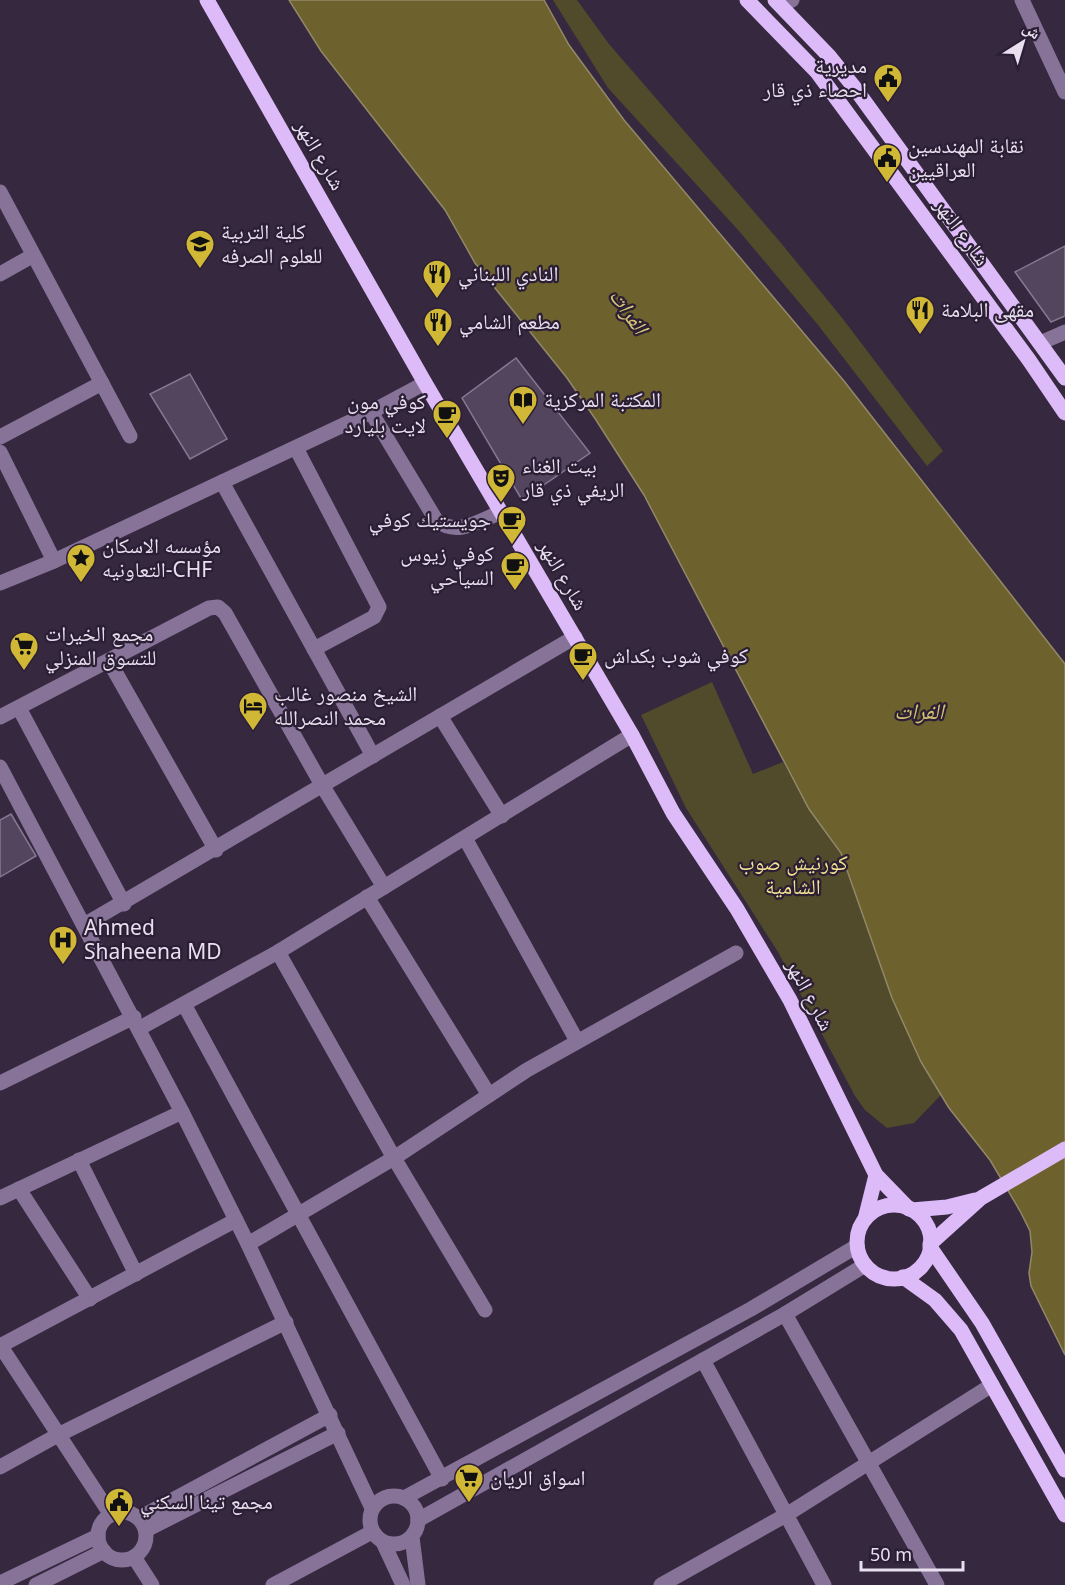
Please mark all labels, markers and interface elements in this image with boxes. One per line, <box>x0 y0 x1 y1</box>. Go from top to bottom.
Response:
north arrow <box>993 12 1053 72</box>
text: ش <box>1019 16 1045 44</box>
place label: مديرية احصاء ذي قار <box>762 51 867 106</box>
public building icon: مديرية احصاء ذي قار <box>872 62 904 104</box>
street label: شارع النهر <box>289 113 352 195</box>
place label: نقابة المهندسين العراقيين <box>908 131 1024 183</box>
public building icon: نقابة المهندسين العراقيين <box>871 142 903 184</box>
street label: شارع النهر <box>928 191 997 271</box>
place label: كلية التربية للعلوم الصرفه <box>221 217 323 270</box>
school or university icon: كلية التربية للعلوم الصرفه <box>184 228 216 270</box>
restaurant icon: النادي اللبناني <box>421 258 453 300</box>
place label: النادي اللبناني <box>458 259 558 290</box>
water label: الفرات <box>603 282 657 341</box>
restaurant icon: مقهى البلامة <box>904 294 936 336</box>
place label: مقهى البلامة <box>941 295 1034 323</box>
restaurant icon: مطعم الشامي <box>422 306 454 348</box>
place label: مطعم الشامي <box>459 307 560 338</box>
library icon: المكتبة المركزية <box>507 384 539 426</box>
place label: المكتبة المركزية <box>544 385 661 413</box>
place label: كوفي مون لايت بليارد <box>345 387 426 439</box>
cafe icon: كوفي مون لايت بليارد <box>431 398 463 440</box>
place label: بيت الغناء الريفي ذي قار <box>521 451 625 506</box>
theatre icon: بيت الغناء الريفي ذي قار <box>485 462 517 504</box>
cafe icon: جويستيك كوفي <box>496 504 528 546</box>
place label: جويستيك كوفي <box>369 505 491 536</box>
place label: مؤسسه الاسكان التعاونيه-CHF <box>102 531 221 583</box>
street label: شارع النهر <box>532 533 595 615</box>
place label: كوفي زيوس السياحي <box>400 539 494 594</box>
place icon: مؤسسه الاسكان التعاونيه-CHF <box>65 542 97 584</box>
cafe icon: كوفي زيوس السياحي <box>499 550 531 592</box>
place label: مجمع الخيرات للتسوق المنزلي <box>45 619 157 674</box>
supermarket icon: مجمع الخيرات للتسوق المنزلي <box>8 630 40 672</box>
cafe icon: كوفي شوب بكداش <box>567 640 599 682</box>
place label: كوفي شوب بكداش <box>604 641 748 672</box>
place label: الشيخ منصور غالب محمد النصرالله <box>274 679 417 731</box>
hotel icon: الشيخ منصور غالب محمد النصرالله <box>237 690 269 732</box>
water label: الفرات <box>894 695 946 725</box>
park label: كورنيش صوب الشامية <box>738 848 848 900</box>
place label: Ahmed Shaheena MD <box>84 913 222 965</box>
hospital icon: Ahmed Shaheena MD <box>47 924 79 966</box>
street label: شارع النهر <box>780 953 841 1035</box>
supermarket icon: اسواق الريان <box>453 1462 485 1504</box>
place label: اسواق الريان <box>490 1463 585 1491</box>
public building icon: مجمع تينا السكني <box>103 1486 135 1528</box>
place label: مجمع تينا السكني <box>140 1487 273 1518</box>
scale bar <box>861 1534 963 1572</box>
text: 50 m <box>870 1542 912 1566</box>

